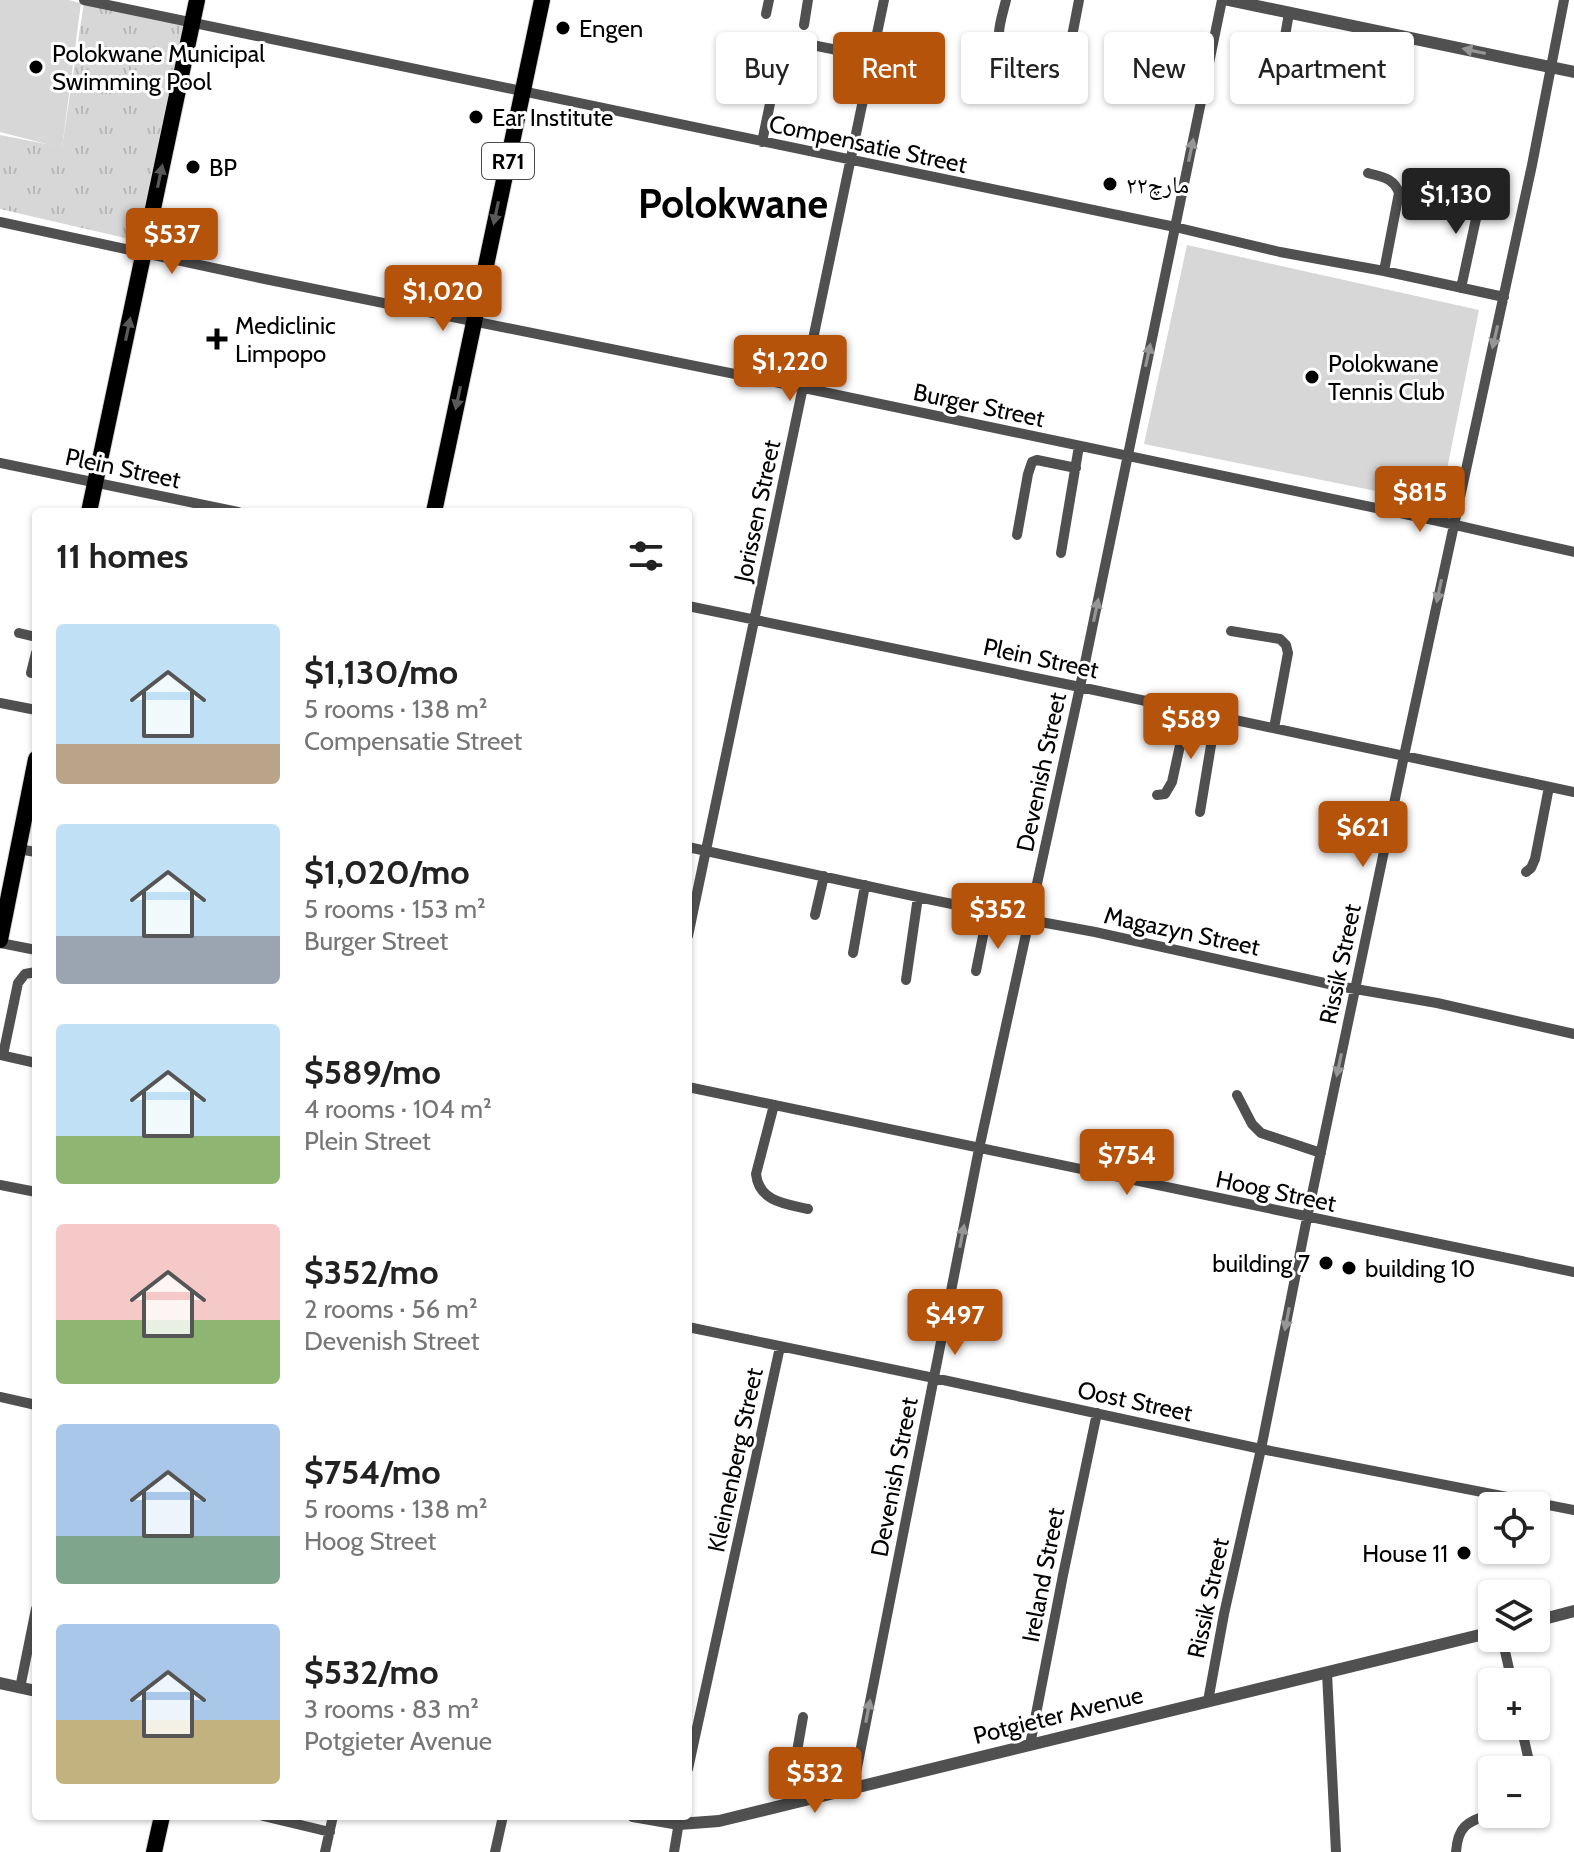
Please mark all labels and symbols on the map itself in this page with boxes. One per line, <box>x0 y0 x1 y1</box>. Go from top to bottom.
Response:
place label: Engen <box>579 14 643 43</box>
marker: Engen <box>554 19 572 37</box>
place label: Polokwane Municipal Swimming Pool <box>52 39 265 96</box>
one-way arrow <box>1461 45 1486 57</box>
marker: Polokwane Municipal Swimming Pool <box>27 58 45 76</box>
place label: Ear Institute <box>492 103 613 132</box>
marker: Ear Institute <box>467 108 485 126</box>
street label: Compensatie Street <box>766 109 970 179</box>
one-way arrow <box>1185 138 1197 163</box>
road number: R71 <box>482 143 534 179</box>
place label: BP <box>209 153 237 182</box>
marker: BP <box>184 158 202 176</box>
one-way arrow <box>154 164 167 189</box>
pin: $1,130 <box>1391 168 1521 236</box>
place label: ۲۲مارچ <box>1126 170 1189 200</box>
marker: ۲۲مارچ <box>1101 175 1119 193</box>
district label: Polokwane <box>638 179 828 228</box>
one-way arrow <box>489 201 502 226</box>
pin: $537 <box>125 208 219 276</box>
pin: $1,020 <box>378 265 508 333</box>
place label: Mediclinic Limpopo <box>235 311 336 368</box>
one-way arrow <box>122 316 135 341</box>
one-way arrow <box>1488 325 1501 350</box>
marker: Mediclinic Limpopo <box>206 328 228 350</box>
pin: $1,220 <box>725 335 855 403</box>
one-way arrow <box>1142 343 1155 368</box>
place label: Polokwane Tennis Club <box>1328 349 1445 406</box>
marker: Polokwane Tennis Club <box>1303 368 1321 386</box>
street label: Burger Street <box>911 377 1047 433</box>
one-way arrow <box>451 385 464 410</box>
street label: Jorissen Street <box>728 437 786 586</box>
street label: Plein Street <box>63 442 183 494</box>
pin: $815 <box>1373 466 1467 534</box>
one-way arrow <box>1432 579 1445 604</box>
one-way arrow <box>1090 597 1103 622</box>
street label: Plein Street <box>981 632 1101 684</box>
street label: Devenish Street <box>1010 690 1072 854</box>
pin: $589 <box>1144 693 1238 761</box>
pin: $621 <box>1316 801 1410 869</box>
pin: $352 <box>951 883 1045 951</box>
street label: Magazyn Street <box>1102 900 1262 962</box>
street label: Rissik Street <box>1313 901 1367 1027</box>
one-way arrow <box>1332 1052 1345 1077</box>
pin: $754 <box>1080 1129 1174 1197</box>
street label: Hoog Street <box>1213 1164 1339 1218</box>
one-way arrow <box>956 1224 969 1249</box>
place label: building 7 <box>1212 1249 1310 1278</box>
marker: building 7 <box>1317 1254 1335 1272</box>
place label: building 10 <box>1365 1254 1475 1283</box>
marker: building 10 <box>1340 1259 1358 1277</box>
pin: $497 <box>908 1289 1002 1357</box>
one-way arrow <box>1280 1307 1293 1332</box>
street label: Kleinenberg Street <box>701 1365 769 1555</box>
street label: Oost Street <box>1075 1375 1195 1427</box>
street label: Devenish Street <box>864 1395 924 1559</box>
street label: Ireland Street <box>1016 1505 1070 1645</box>
street label: Rissik Street <box>1181 1535 1235 1661</box>
place label: House 11 <box>1362 1539 1448 1568</box>
marker: House 11 <box>1455 1544 1473 1562</box>
street label: Potgieter Avenue <box>970 1680 1146 1750</box>
one-way arrow <box>863 1699 875 1724</box>
pin: $532 <box>768 1747 862 1815</box>

